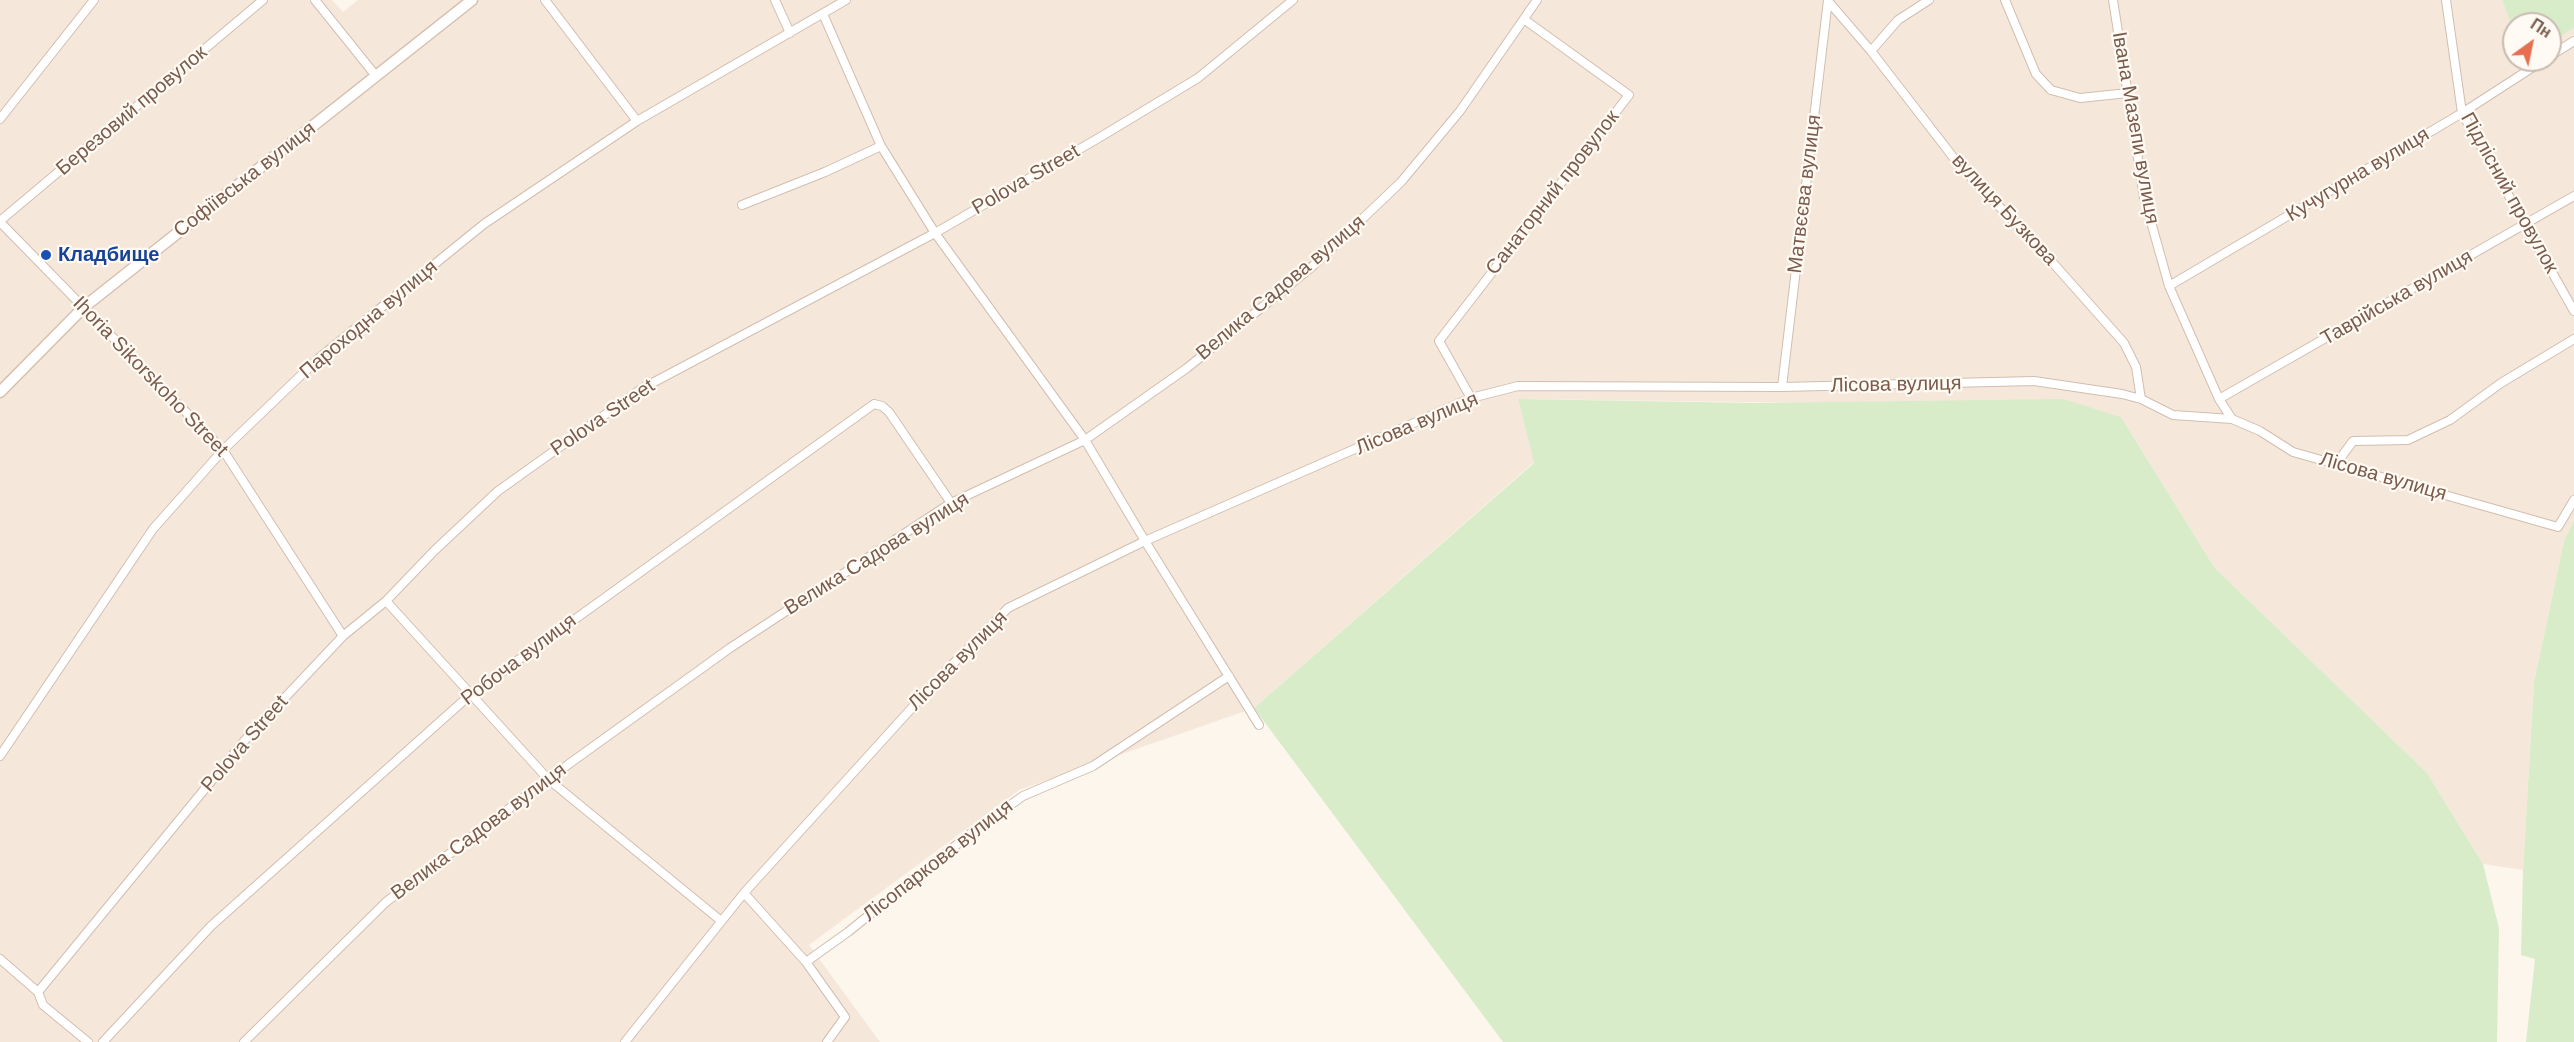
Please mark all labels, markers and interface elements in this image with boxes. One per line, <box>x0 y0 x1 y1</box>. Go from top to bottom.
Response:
north arrow <box>2502 12 2562 72</box>
text: Пн <box>2527 15 2554 41</box>
street label: Івана Мазепи вулиця <box>2106 30 2164 226</box>
street label: Березовий провулок <box>52 41 212 181</box>
street label: Санаторний провулок <box>1481 106 1625 280</box>
street label: Підлісний провулок <box>2455 108 2563 278</box>
street label: Матвєєва вулиця <box>1783 113 1827 275</box>
street label: Софіївська вулиця <box>169 117 321 243</box>
street label: Кучугурна вулиця <box>2282 123 2434 227</box>
street label: Polova Street <box>968 140 1084 220</box>
street label: вулиця Бузкова <box>1946 149 2062 271</box>
street label: Велика Садова вулиця <box>1192 210 1370 366</box>
place label: Кладбище <box>58 243 159 267</box>
street label: Таврійська вулиця <box>2317 245 2477 351</box>
marker: Кладбище <box>39 248 53 262</box>
street label: Пароходна вулиця <box>295 255 443 385</box>
street label: Ihoria Sikorskoho Street <box>67 292 233 462</box>
street label: Лісова вулиця <box>1830 372 1962 398</box>
street label: Polova Street <box>547 374 659 462</box>
street label: Лісова вулиця <box>1352 387 1482 461</box>
street label: Лісова вулиця <box>2317 447 2449 507</box>
street label: Велика Садова вулиця <box>780 487 974 621</box>
street label: Лісова вулиця <box>903 606 1013 716</box>
street label: Робоча вулиця <box>457 609 581 711</box>
street label: Polova Street <box>197 691 293 797</box>
street label: Велика Садова вулиця <box>387 758 571 906</box>
street label: Лісопаркова вулиця <box>858 795 1018 927</box>

